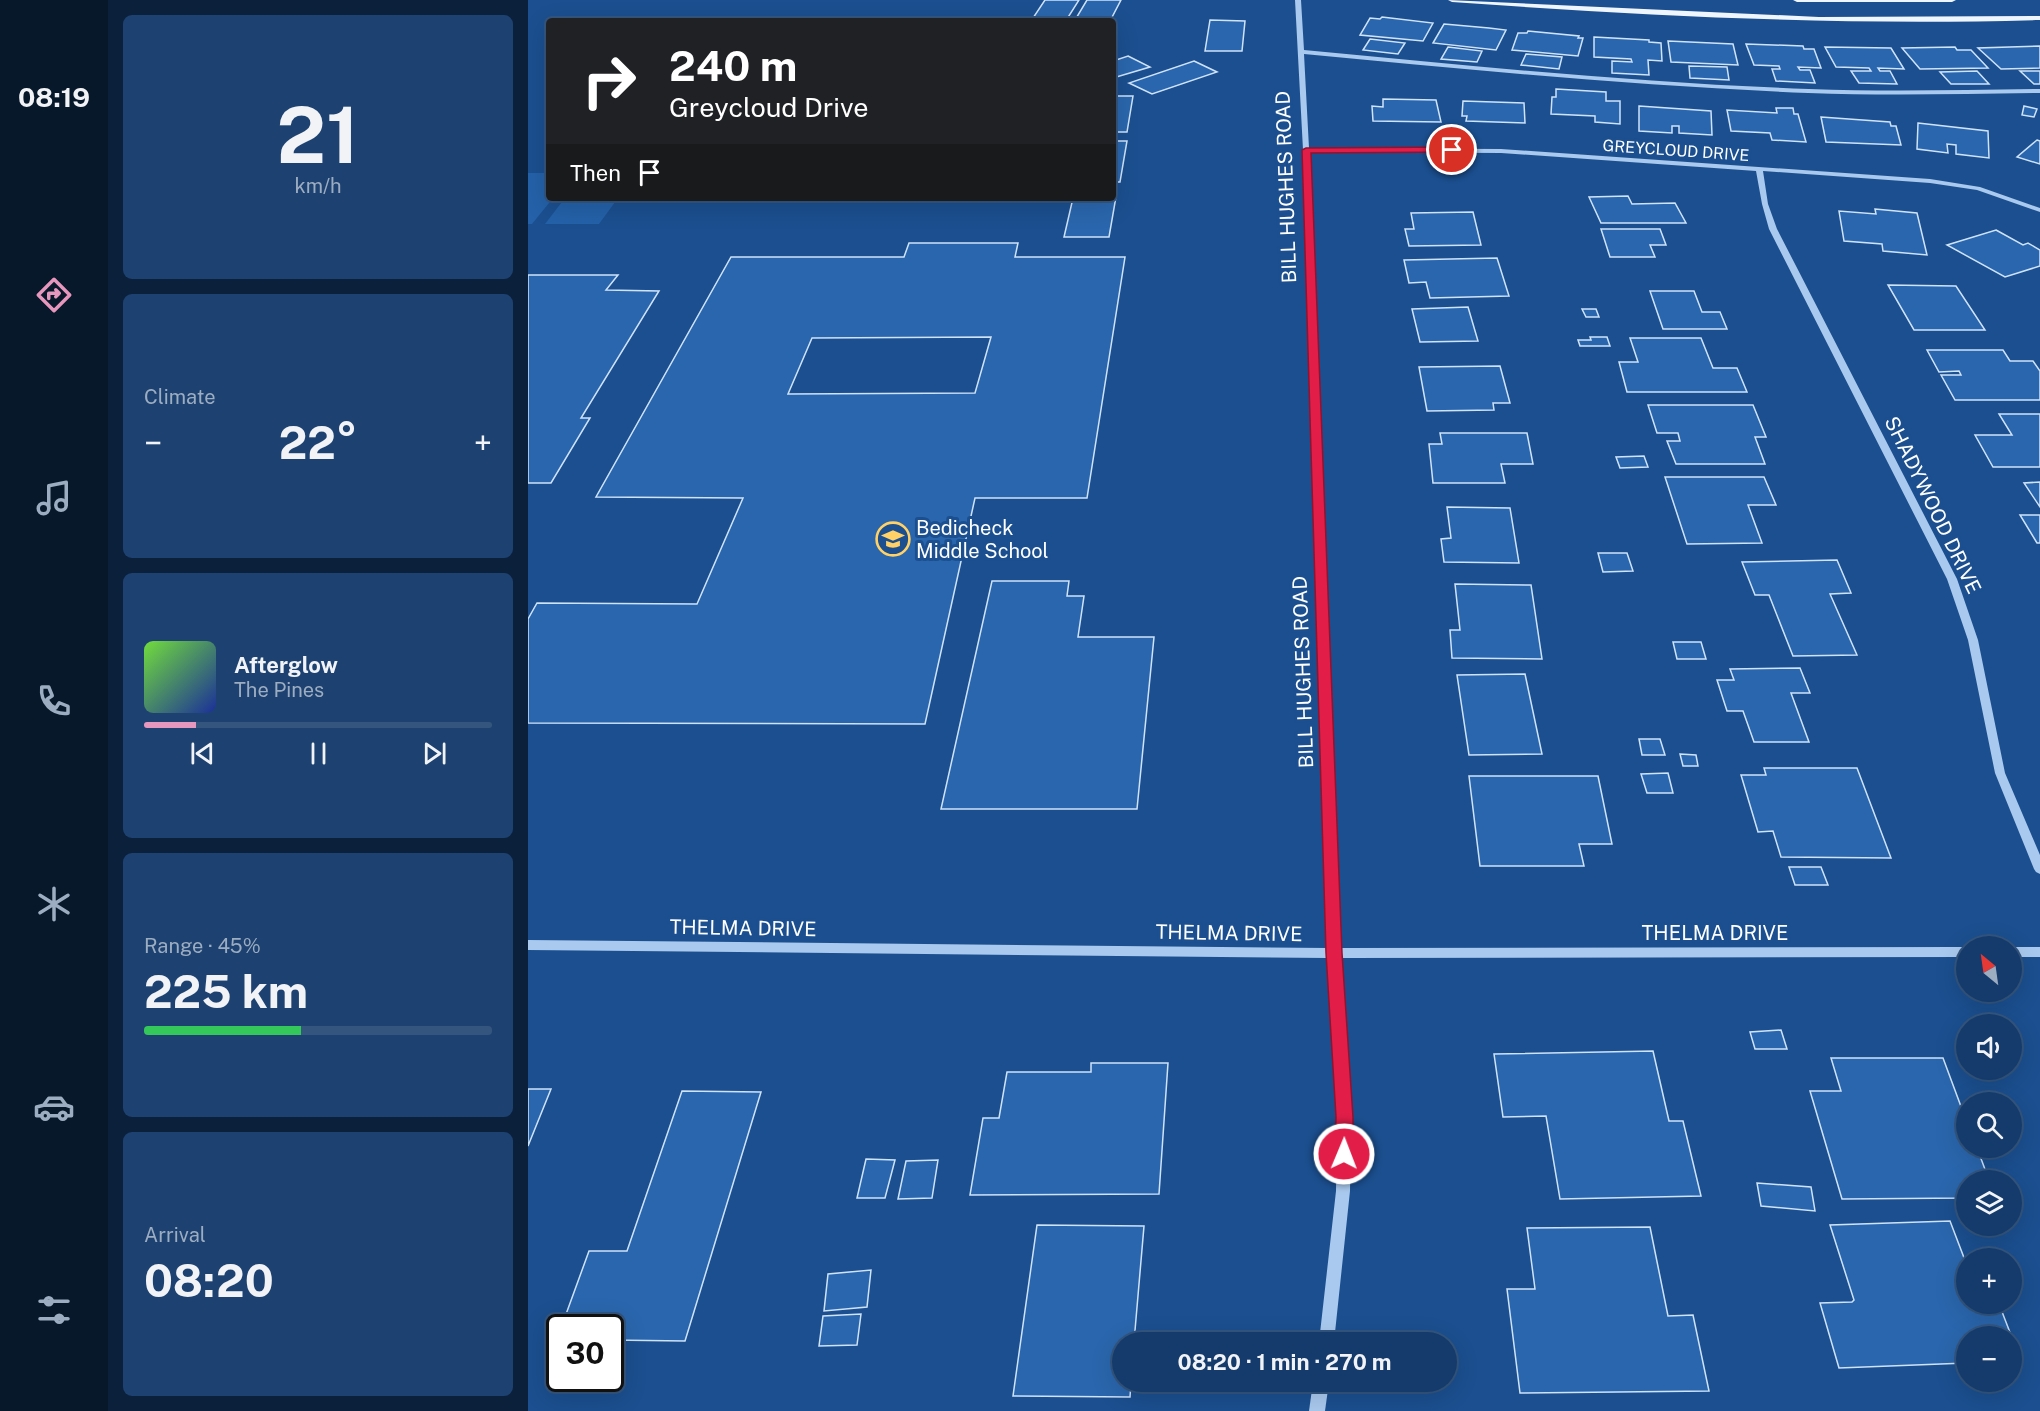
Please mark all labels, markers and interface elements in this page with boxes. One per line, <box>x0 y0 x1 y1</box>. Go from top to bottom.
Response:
text: 240 m <box>669 41 797 90</box>
icon: right <box>570 42 648 120</box>
text: 08:19 <box>18 81 90 113</box>
text: 21 <box>277 89 359 181</box>
street label: BILL HUGHES ROAD <box>1271 90 1301 284</box>
text: Greycloud Drive <box>669 91 869 123</box>
pin <box>1426 124 1477 175</box>
icon: arrive <box>1435 133 1468 166</box>
street label: GREYCLOUD DRIVE <box>1602 136 1750 165</box>
icon: arrive <box>633 156 666 189</box>
text: Then <box>570 160 621 186</box>
text: km/h <box>294 174 342 198</box>
icon: directions <box>33 274 75 316</box>
text: Climate <box>144 385 216 409</box>
street label: SHADYWOOD DRIVE <box>1880 412 1986 598</box>
text: 22° <box>279 416 357 469</box>
text: − <box>144 424 162 462</box>
text: + <box>474 424 492 462</box>
icon: music <box>33 477 75 519</box>
place label: Bedicheck Middle School <box>916 516 1049 563</box>
school or university icon: Bedicheck Middle School <box>875 521 911 557</box>
street label: BILL HUGHES ROAD <box>1288 575 1318 769</box>
text: Afterglow <box>234 652 338 678</box>
text: The Pines <box>234 678 324 702</box>
icon: phone <box>33 680 75 722</box>
icon: previous <box>186 737 219 770</box>
icon: pause <box>302 737 335 770</box>
icon: next <box>418 737 451 770</box>
icon: climate <box>33 883 75 925</box>
street label: THELMA DRIVE <box>669 915 817 941</box>
street label: THELMA DRIVE <box>1155 920 1303 946</box>
street label: THELMA DRIVE <box>1642 921 1788 945</box>
text: Range · 45% <box>144 934 261 958</box>
north arrow <box>1956 936 2022 1002</box>
map controls <box>1956 936 2022 1392</box>
text: 225 km <box>144 965 308 1018</box>
button: sound <box>1956 1014 2022 1080</box>
icon: car <box>33 1086 75 1128</box>
button: search <box>1956 1092 2022 1158</box>
position arrow <box>1312 1122 1376 1186</box>
button: layers <box>1956 1170 2022 1236</box>
text: Arrival <box>144 1223 206 1247</box>
button: + <box>1956 1248 2022 1314</box>
text: 08:20 <box>144 1254 274 1307</box>
icon: filters <box>33 1289 75 1331</box>
speed limit sign: 30 <box>546 1314 624 1392</box>
button: − <box>1956 1326 2022 1392</box>
text: 08:20 · 1 min · 270 m <box>1178 1349 1391 1375</box>

